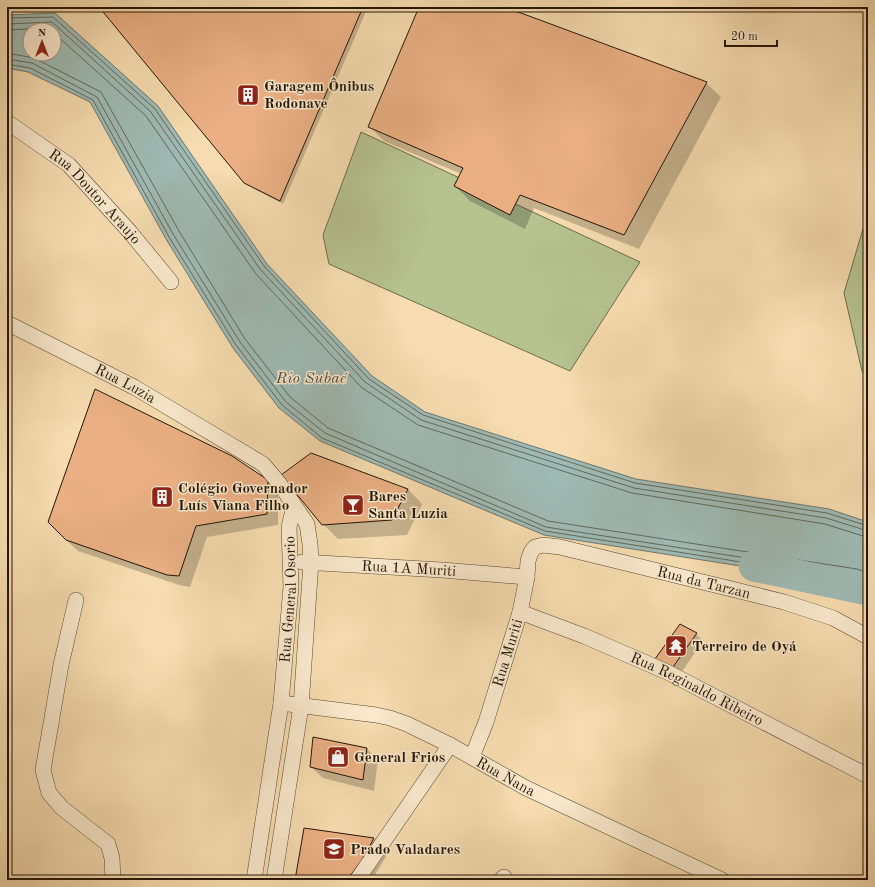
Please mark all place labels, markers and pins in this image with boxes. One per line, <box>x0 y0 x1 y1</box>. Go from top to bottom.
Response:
place label: Garagem Ônibus Rodonave <box>264 77 374 112</box>
building icon: Garagem Ônibus Rodonave <box>235 82 261 108</box>
place label: Colégio Governador Luís Viana Filho <box>178 482 308 514</box>
building icon: Colégio Governador Luís Viana Filho <box>149 484 175 510</box>
place label: Bares Santa Luzia <box>368 490 448 522</box>
bar icon: Bares Santa Luzia <box>340 492 366 518</box>
temple icon: Terreiro de Oyá <box>663 633 689 659</box>
place label: Terreiro de Oyá <box>692 640 797 655</box>
shop icon: General Frios <box>325 744 351 770</box>
place label: General Frios <box>354 751 445 766</box>
school or university icon: Prado Valadares <box>321 836 347 862</box>
place label: Prado Valadares <box>350 843 460 858</box>

